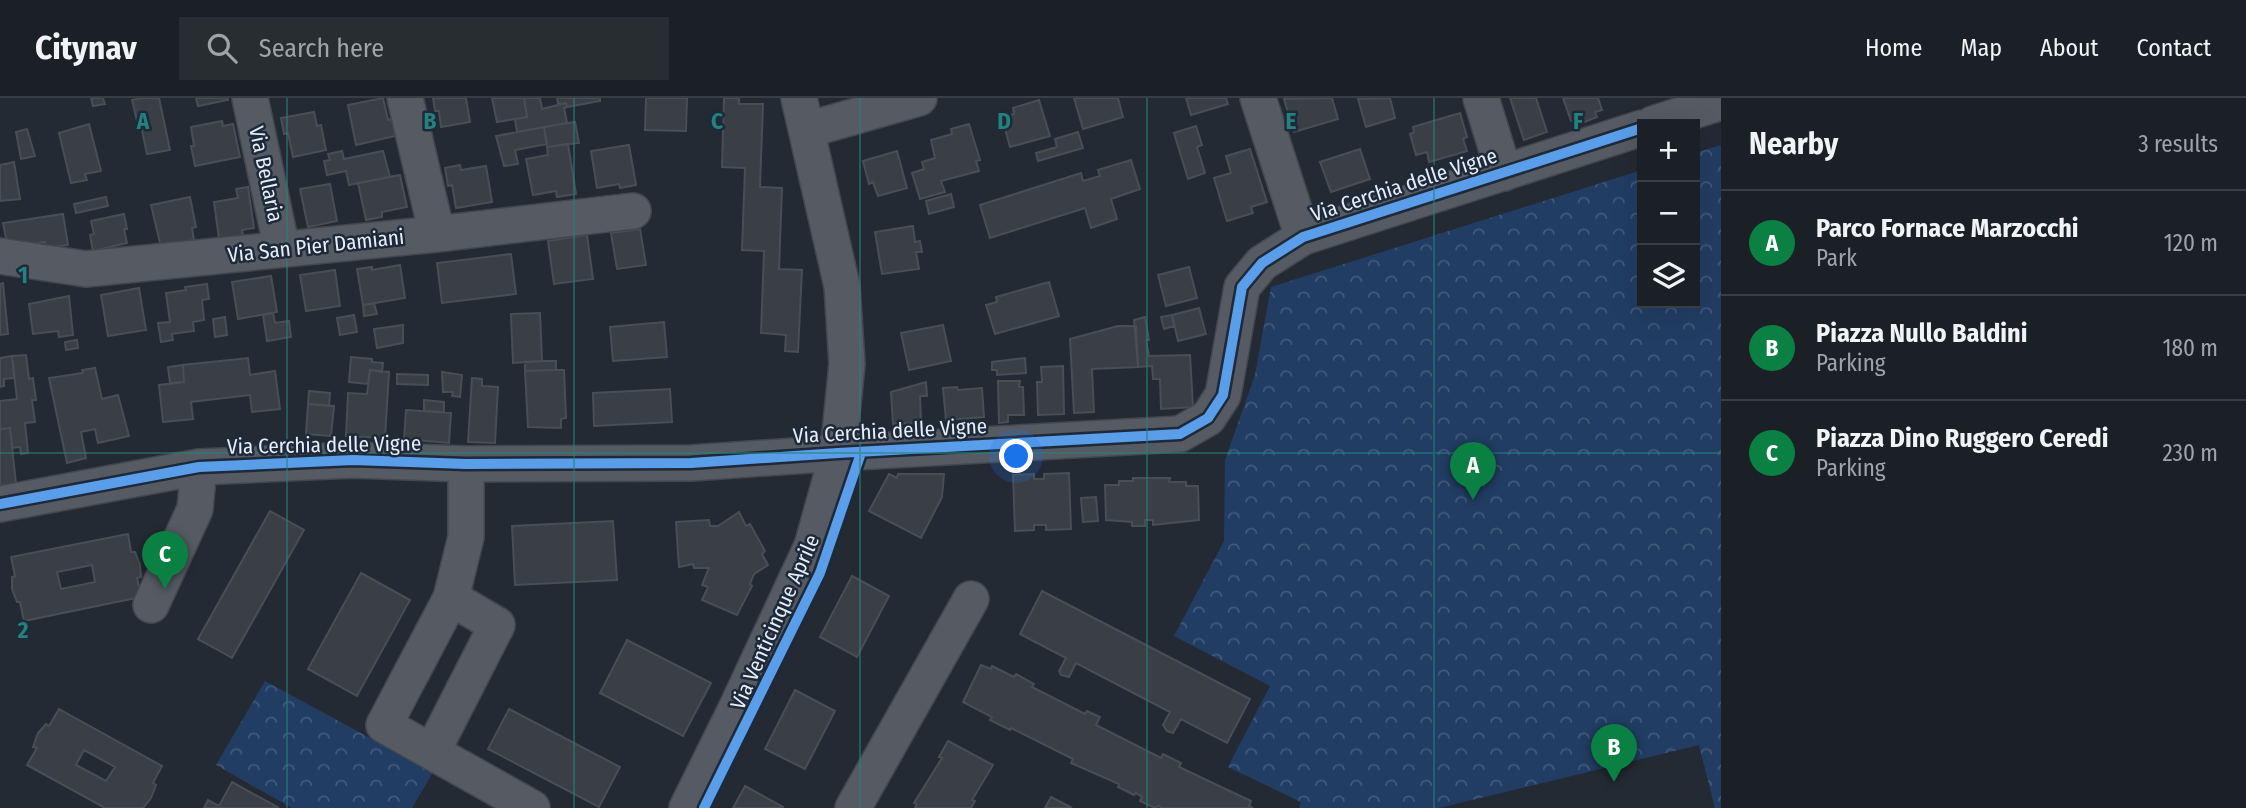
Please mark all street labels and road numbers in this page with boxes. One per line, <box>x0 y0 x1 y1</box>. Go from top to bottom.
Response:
street label: Via Bellaria <box>243 124 289 224</box>
street label: Via Cerchia delle Vigne <box>1308 143 1500 227</box>
street label: Via San Pier Damiani <box>227 224 405 268</box>
street label: Via Cerchia delle Vigne <box>792 413 988 449</box>
street label: Via Cerchia delle Vigne <box>227 430 421 460</box>
street label: Via Venticinque Aprile <box>725 531 825 713</box>

